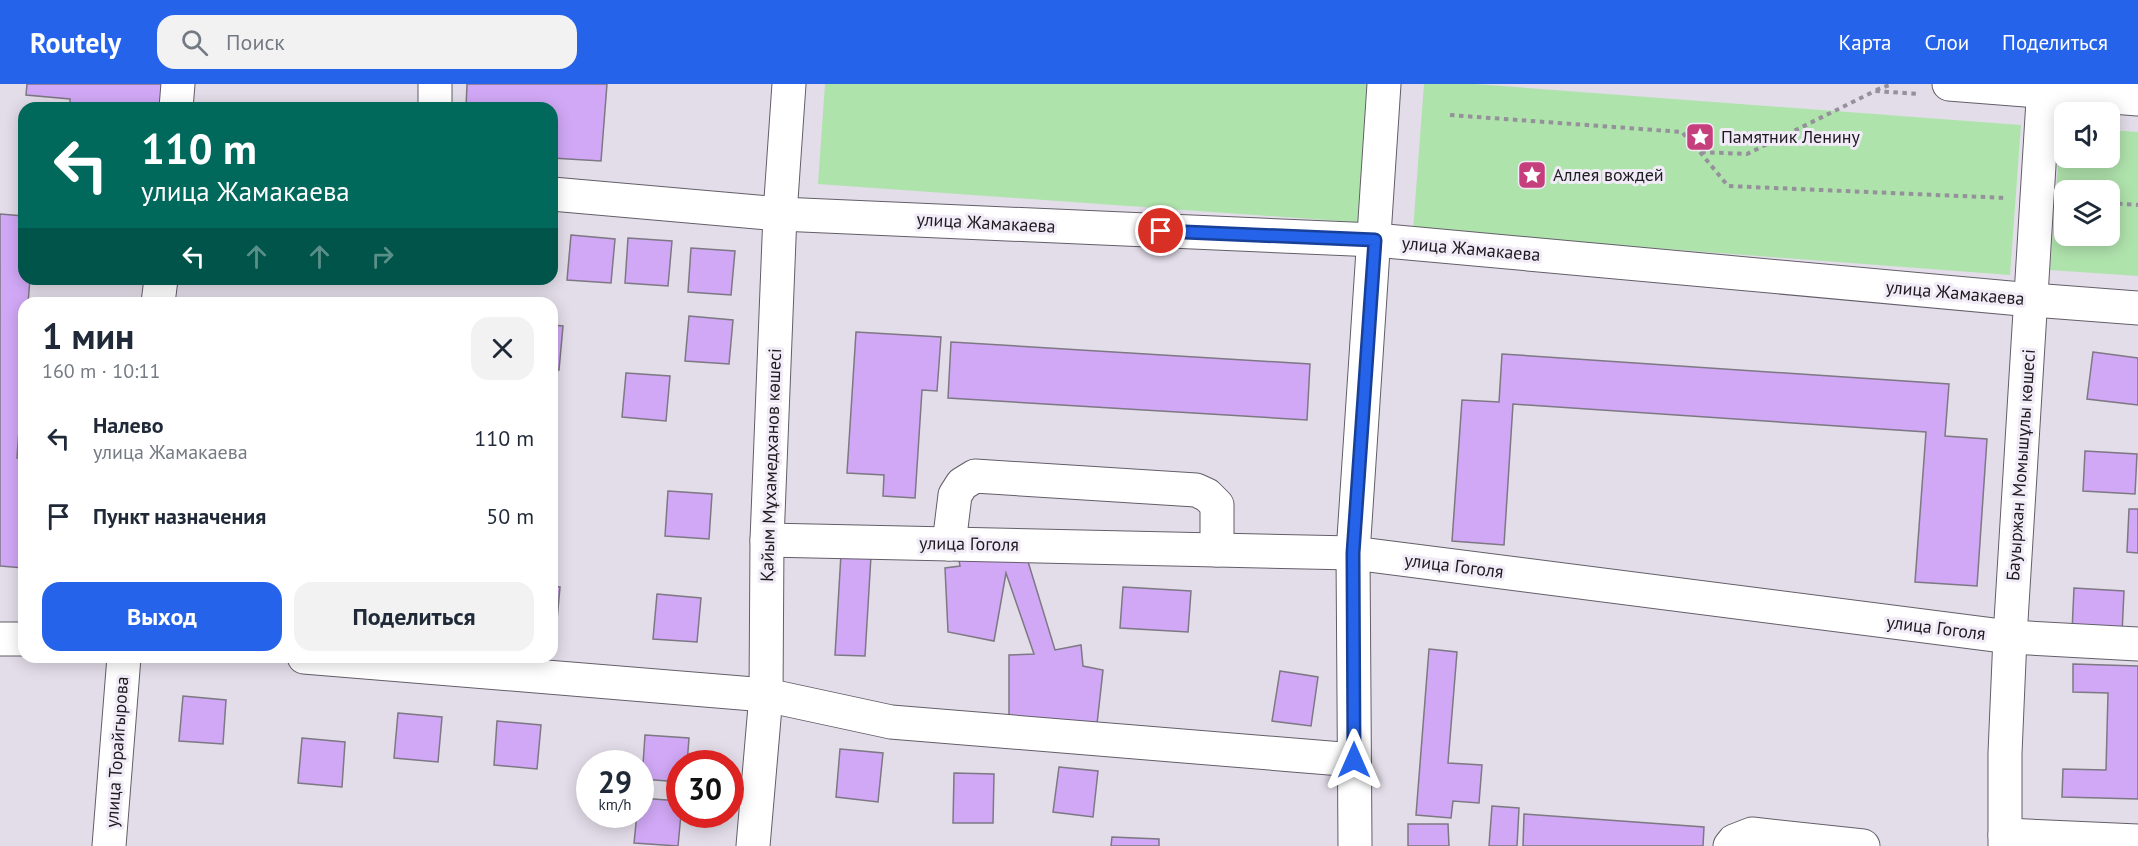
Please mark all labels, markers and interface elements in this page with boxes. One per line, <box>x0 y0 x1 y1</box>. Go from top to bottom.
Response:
search box <box>157 15 577 69</box>
text: Routely <box>30 24 121 61</box>
icon: search <box>178 26 211 59</box>
text: Поиск <box>226 28 285 56</box>
text: Карта <box>1838 29 1891 56</box>
text: Слои <box>1924 29 1969 56</box>
text: Поделиться <box>2002 29 2108 56</box>
map controls <box>2054 102 2120 246</box>
button: sound <box>2054 102 2120 168</box>
text: 110 m <box>141 121 257 176</box>
place icon: Памятник Ленину <box>1684 121 1716 153</box>
place label: Памятник Ленину <box>1721 125 1861 148</box>
icon: left <box>42 126 120 204</box>
place icon: Аллея вождей <box>1516 159 1548 191</box>
place label: Аллея вождей <box>1553 163 1664 186</box>
text: улица Жамакаева <box>141 174 350 208</box>
button: layers <box>2054 180 2120 246</box>
pin <box>1135 205 1186 256</box>
street label: улица Жамакаева <box>916 207 1056 238</box>
icon: arrive <box>1144 214 1177 247</box>
street label: улица Жамакаева <box>1401 231 1541 266</box>
icon: left <box>177 240 210 273</box>
icon: ahead <box>240 240 273 273</box>
icon: ahead <box>303 240 336 273</box>
icon: right <box>366 240 399 273</box>
street label: улица Жамакаева <box>1885 275 2025 310</box>
text: 1 мин <box>42 312 134 359</box>
button: close <box>471 317 534 380</box>
street label: Қайым Мұхамедханов көшесі <box>755 348 786 582</box>
street label: Бауыржан Момышұлы көшесі <box>2001 348 2040 582</box>
text: 160 m · 10:11 <box>42 358 160 384</box>
text: Налево <box>93 411 164 439</box>
icon: left <box>42 422 75 455</box>
text: 110 m <box>474 424 534 452</box>
text: улица Жамакаева <box>93 439 248 465</box>
icon: arrive <box>42 500 75 533</box>
text: Пункт назначения <box>93 502 266 530</box>
text: 50 m <box>486 502 534 530</box>
street label: улица Гоголя <box>919 531 1019 556</box>
street label: улица Гоголя <box>1403 548 1505 583</box>
button: Выход <box>42 582 282 651</box>
button: Поделиться <box>294 582 534 651</box>
street label: улица Гоголя <box>1885 610 1987 645</box>
street label: улица Торайгырова <box>100 675 133 828</box>
position arrow <box>1322 728 1386 792</box>
speed limit sign: 30 <box>666 750 744 828</box>
text: 29 <box>598 762 632 801</box>
text: km/h <box>599 795 631 814</box>

